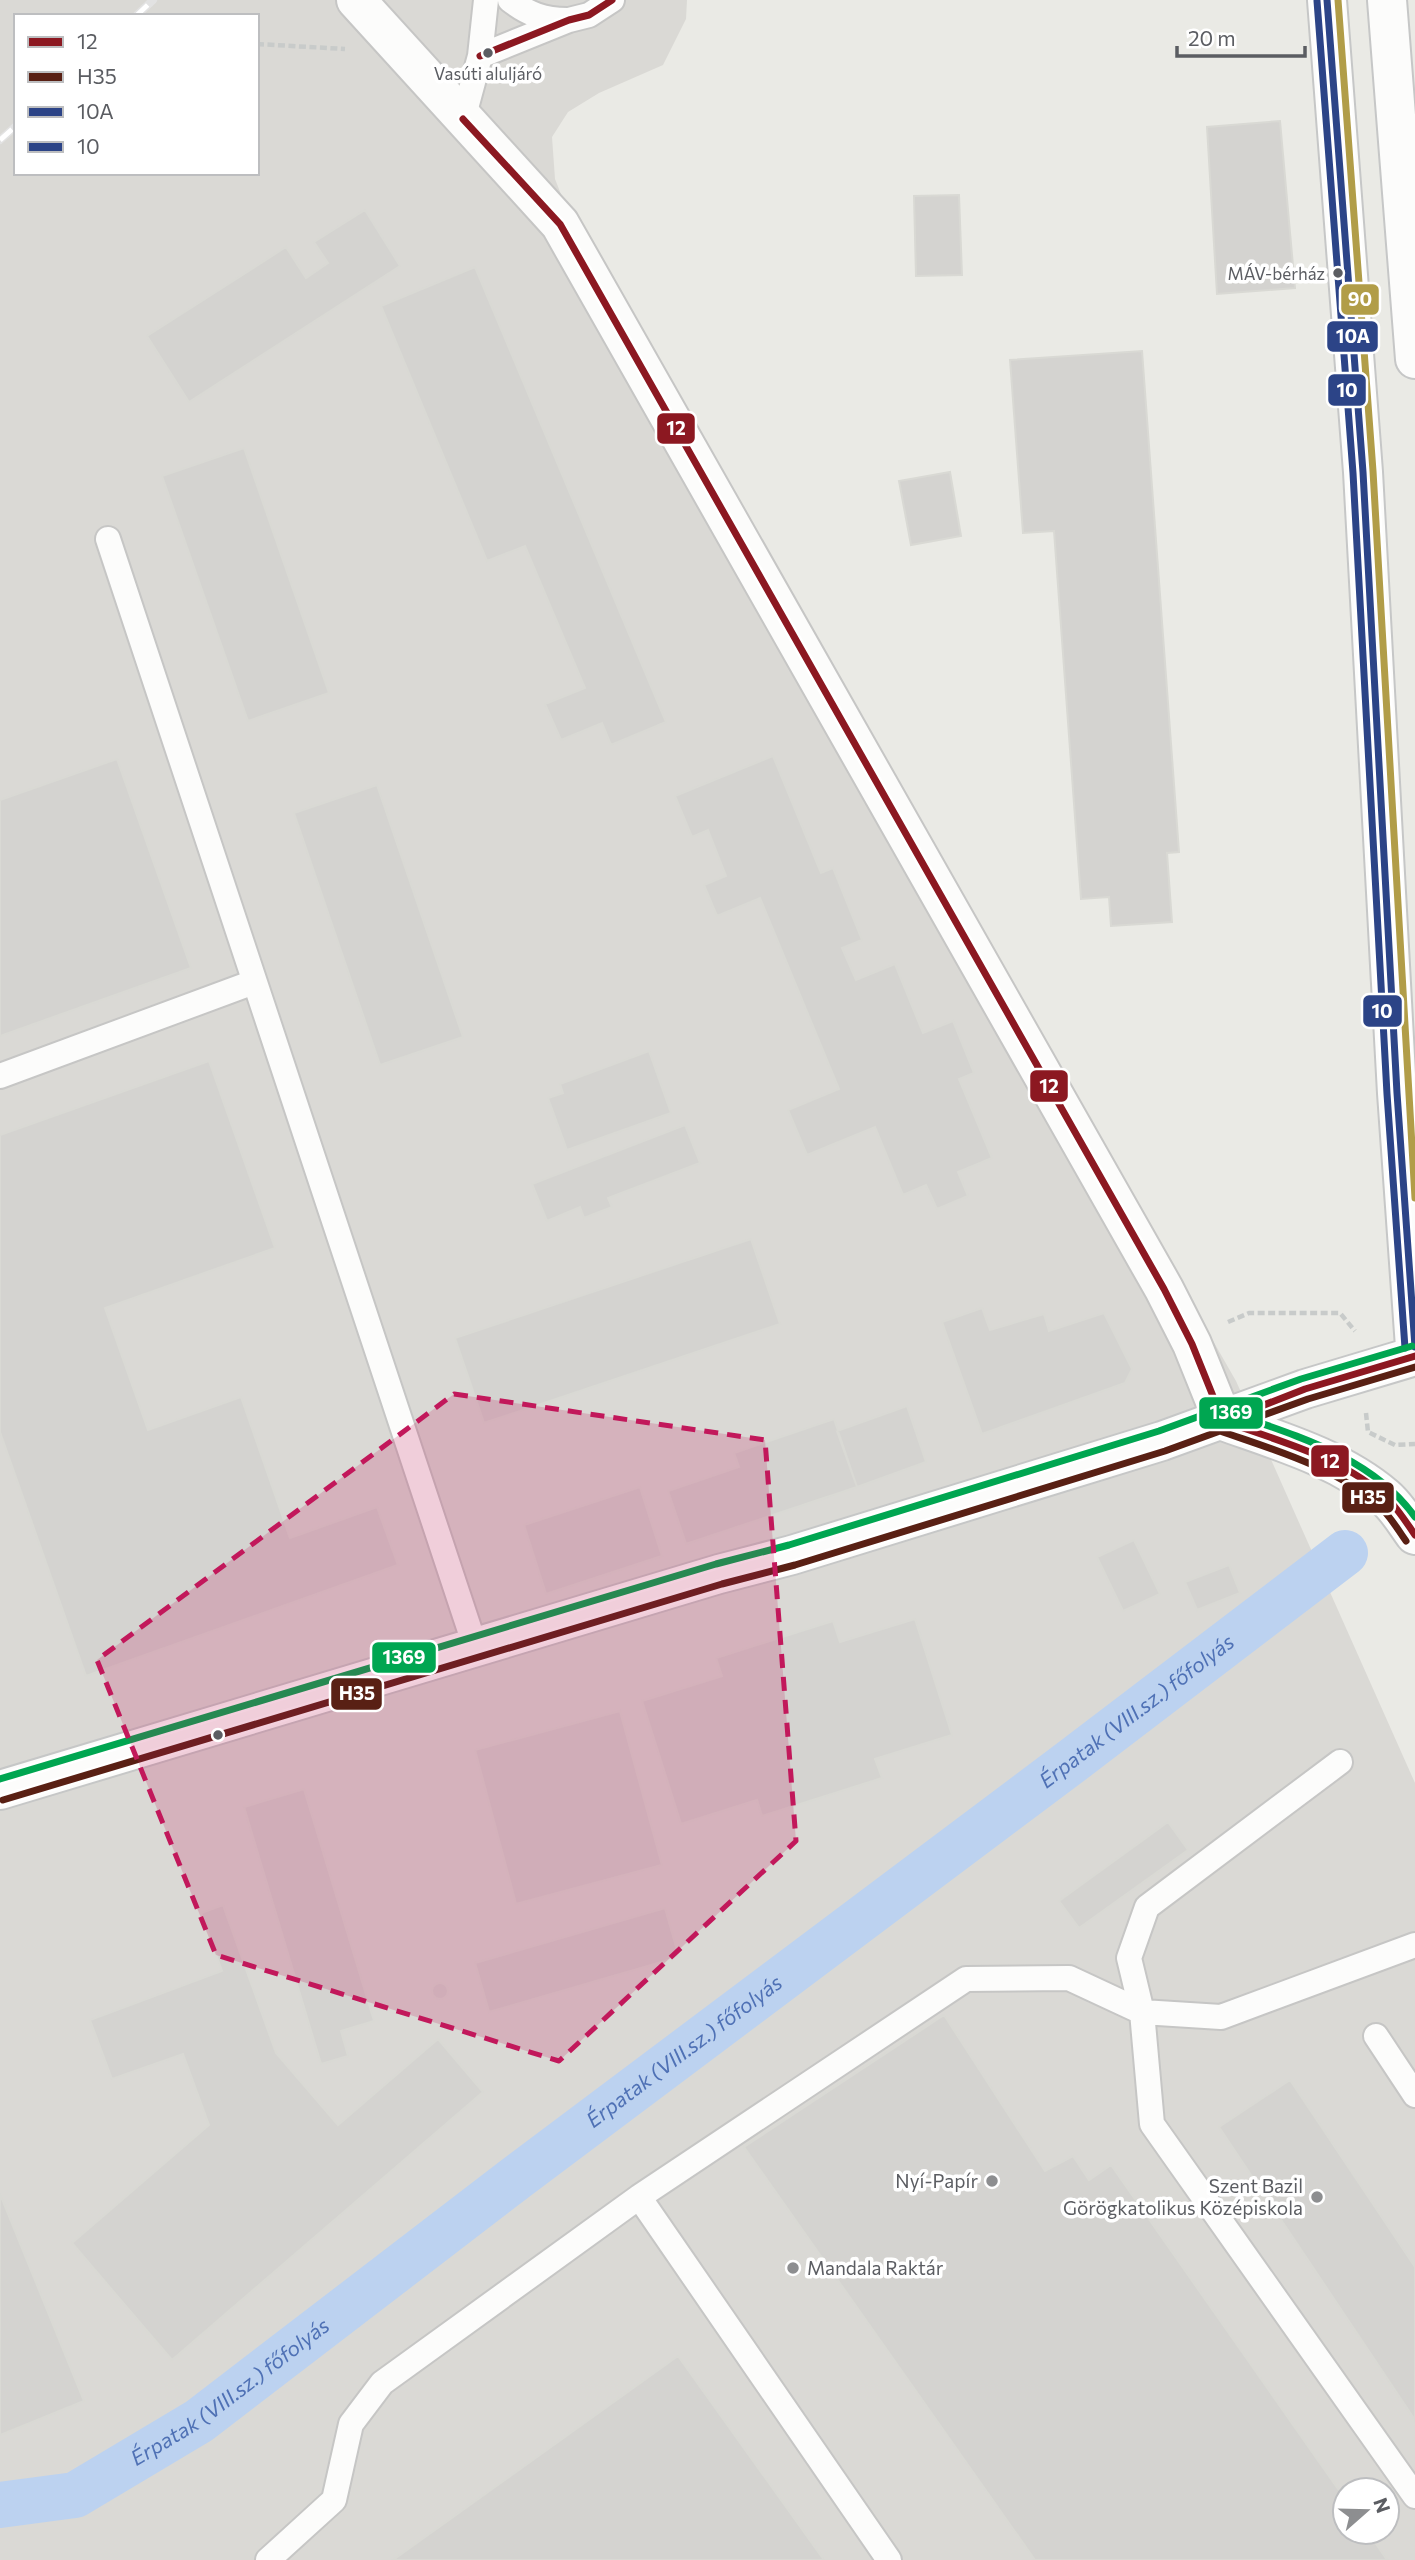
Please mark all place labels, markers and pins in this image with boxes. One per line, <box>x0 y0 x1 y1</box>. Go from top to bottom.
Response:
marker: Vasúti aluljáró <box>481 46 495 60</box>
place label: Vasúti aluljáró <box>434 63 542 84</box>
place label: MÁV-bérház <box>1227 263 1325 284</box>
marker: MÁV-bérház <box>1331 266 1345 280</box>
unlabelled marker <box>211 1728 225 1742</box>
place label: Nyí-Papír <box>895 2169 978 2192</box>
marker: Nyí-Papír <box>984 2173 1000 2189</box>
place label: Szent Bazil Görögkatolikus Középiskola <box>1063 2174 1303 2219</box>
marker: Szent Bazil Görögkatolikus Középiskola <box>1309 2189 1325 2205</box>
place label: Mandala Raktár <box>807 2256 944 2279</box>
marker: Mandala Raktár <box>785 2260 801 2276</box>

